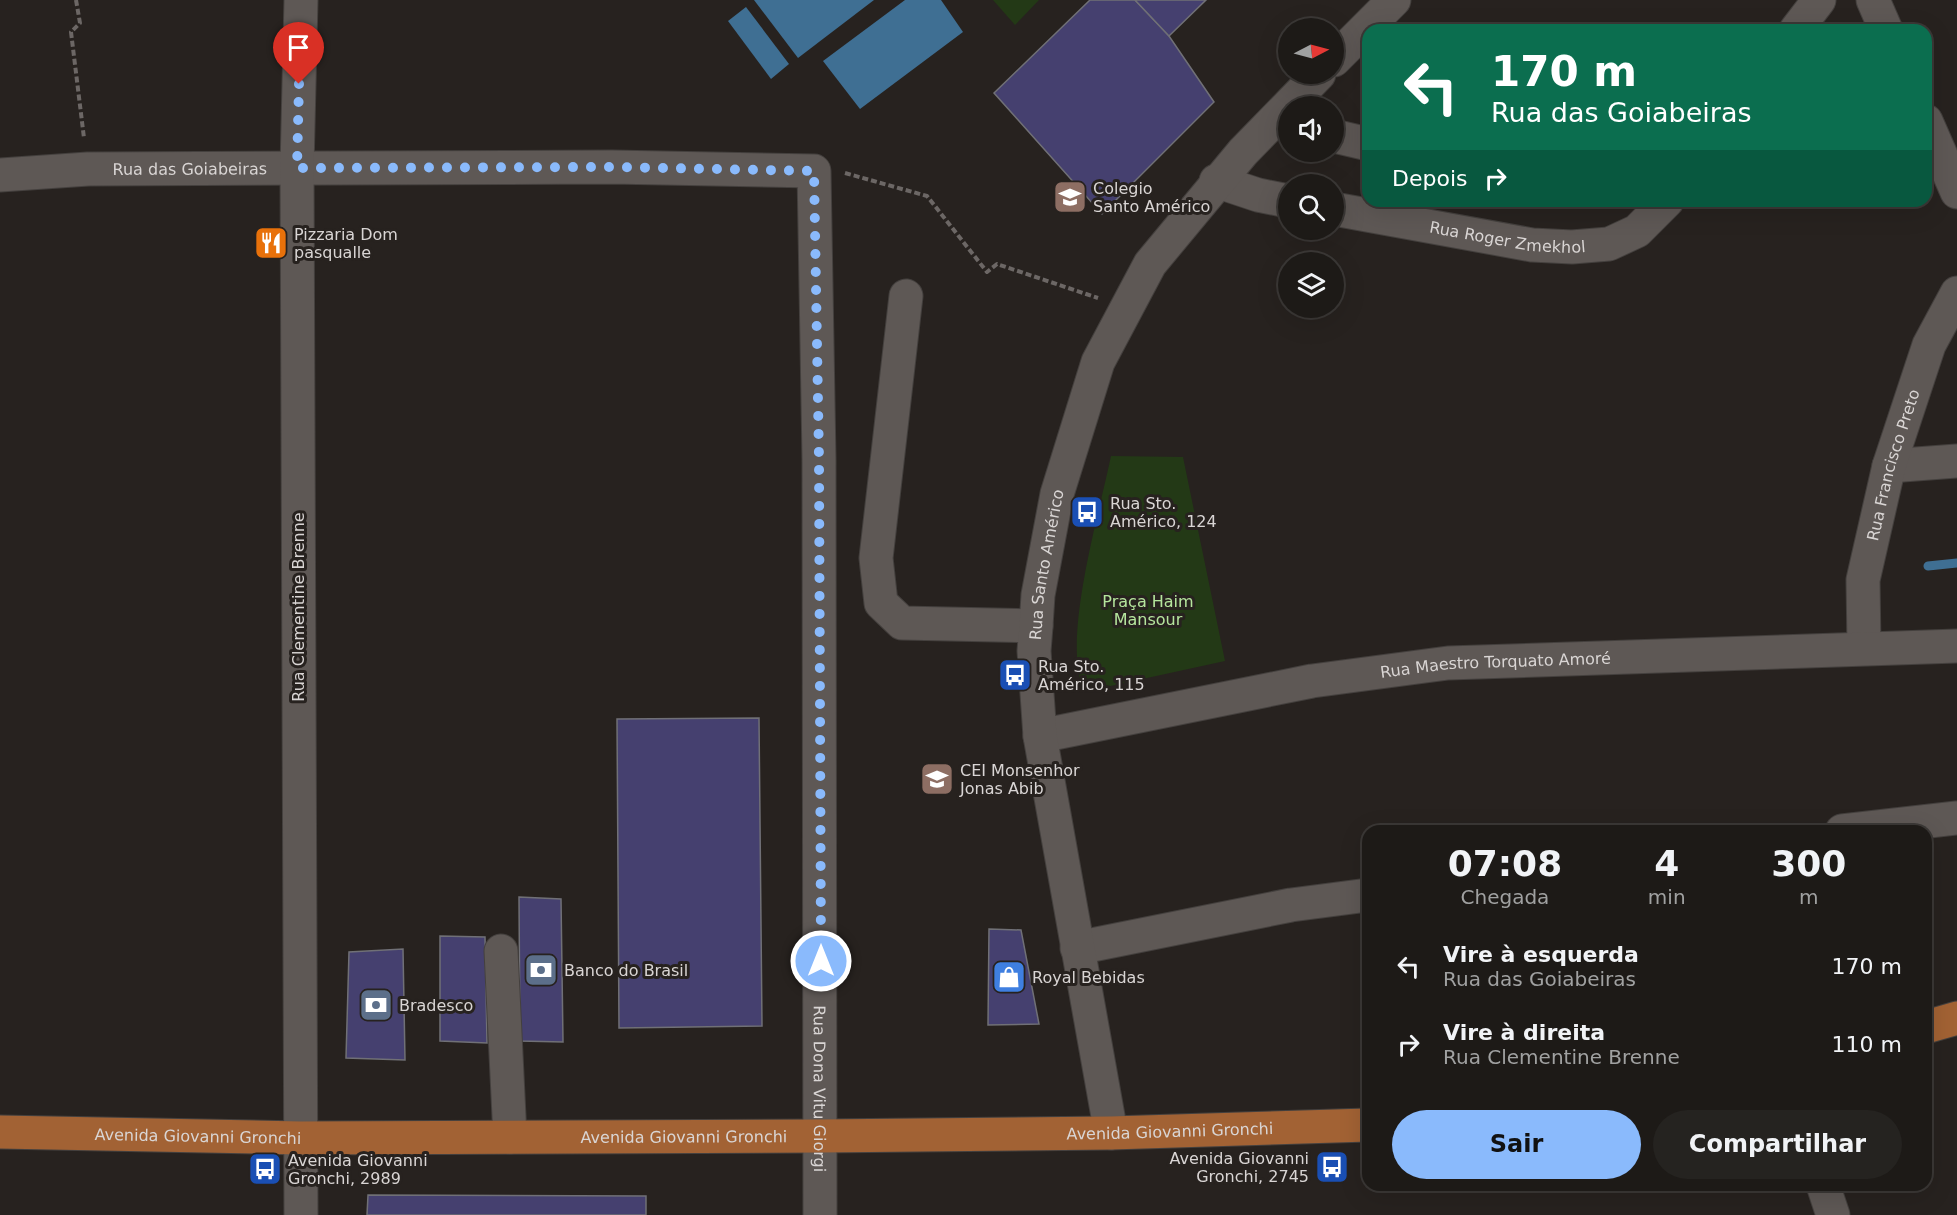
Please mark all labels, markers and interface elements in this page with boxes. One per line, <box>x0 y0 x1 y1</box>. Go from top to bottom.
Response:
north arrow <box>1278 18 1344 84</box>
map controls <box>1278 18 1344 318</box>
pin <box>273 22 324 84</box>
icon: arrive <box>282 31 315 64</box>
text: 170 m <box>1491 47 1637 96</box>
icon: left <box>1392 48 1470 126</box>
button: sound <box>1278 96 1344 162</box>
text: Rua das Goiabeiras <box>1491 97 1752 128</box>
street label: Rua das Goiabeiras <box>113 159 267 178</box>
icon: right <box>1479 162 1512 195</box>
text: Depois <box>1392 166 1467 191</box>
button: search <box>1278 174 1344 240</box>
school or university icon: Colegio Santo Américo <box>1052 179 1088 215</box>
place label: Colegio Santo Américo <box>1093 179 1210 216</box>
street label: Rua Roger Zmekhol <box>1428 217 1586 257</box>
restaurant icon: Pizzaria Dom pasqualle <box>253 225 289 261</box>
place label: Pizzaria Dom pasqualle <box>294 225 398 262</box>
button: layers <box>1278 252 1344 318</box>
street label: Rua Francisco Preto <box>1863 387 1923 543</box>
street label: Rua Santo Américo <box>1025 486 1068 641</box>
bus stop icon: Rua Sto. Américo, 124 <box>1069 494 1105 530</box>
place label: Rua Sto. Américo, 124 <box>1110 494 1217 531</box>
street label: Rua Clementine Brenne <box>289 512 308 702</box>
park label: Praça Haim Mansour <box>1102 592 1194 629</box>
street label: Rua Maestro Torquato Amoré <box>1379 648 1611 681</box>
bus stop icon: Rua Sto. Américo, 115 <box>997 657 1033 693</box>
place label: Rua Sto. Américo, 115 <box>1038 657 1145 694</box>
school or university icon: CEI Monsenhor Jonas Abib <box>919 761 955 797</box>
place label: CEI Monsenhor Jonas Abib <box>959 761 1080 798</box>
text: 07:08 <box>1448 843 1562 884</box>
text: 4 <box>1654 843 1679 884</box>
text: 300 <box>1771 843 1846 884</box>
text: Chegada <box>1460 885 1549 909</box>
text: min <box>1648 885 1686 909</box>
text: m <box>1799 885 1819 909</box>
position arrow <box>789 929 853 993</box>
text: Vire à esquerda <box>1443 942 1639 967</box>
icon: left <box>1392 950 1425 983</box>
bank icon: Banco do Brasil <box>523 952 559 988</box>
text: 170 m <box>1832 954 1902 979</box>
shop icon: Royal Bebidas <box>991 959 1027 995</box>
place label: Banco do Brasil <box>564 961 688 980</box>
text: Rua das Goiabeiras <box>1443 967 1636 991</box>
place label: Royal Bebidas <box>1032 968 1145 987</box>
bank icon: Bradesco <box>358 987 394 1023</box>
place label: Bradesco <box>399 996 473 1015</box>
street label: Rua Dona Vitu Giorgi <box>810 1005 829 1172</box>
text: Vire à direita <box>1443 1020 1605 1045</box>
icon: right <box>1392 1028 1425 1061</box>
text: 110 m <box>1832 1032 1902 1057</box>
text: Rua Clementine Brenne <box>1443 1045 1680 1069</box>
button: Sair <box>1392 1110 1641 1179</box>
button: Compartilhar <box>1653 1110 1902 1179</box>
street label: Avenida Giovanni Gronchi <box>1066 1118 1273 1143</box>
street label: Avenida Giovanni Gronchi <box>94 1124 301 1148</box>
street label: Avenida Giovanni Gronchi <box>581 1127 787 1146</box>
place label: Avenida Giovanni Gronchi, 2745 <box>1169 1149 1309 1186</box>
bus stop icon: Avenida Giovanni Gronchi, 2745 <box>1314 1149 1350 1185</box>
bus stop icon: Avenida Giovanni Gronchi, 2989 <box>247 1151 283 1187</box>
place label: Avenida Giovanni Gronchi, 2989 <box>288 1151 428 1188</box>

